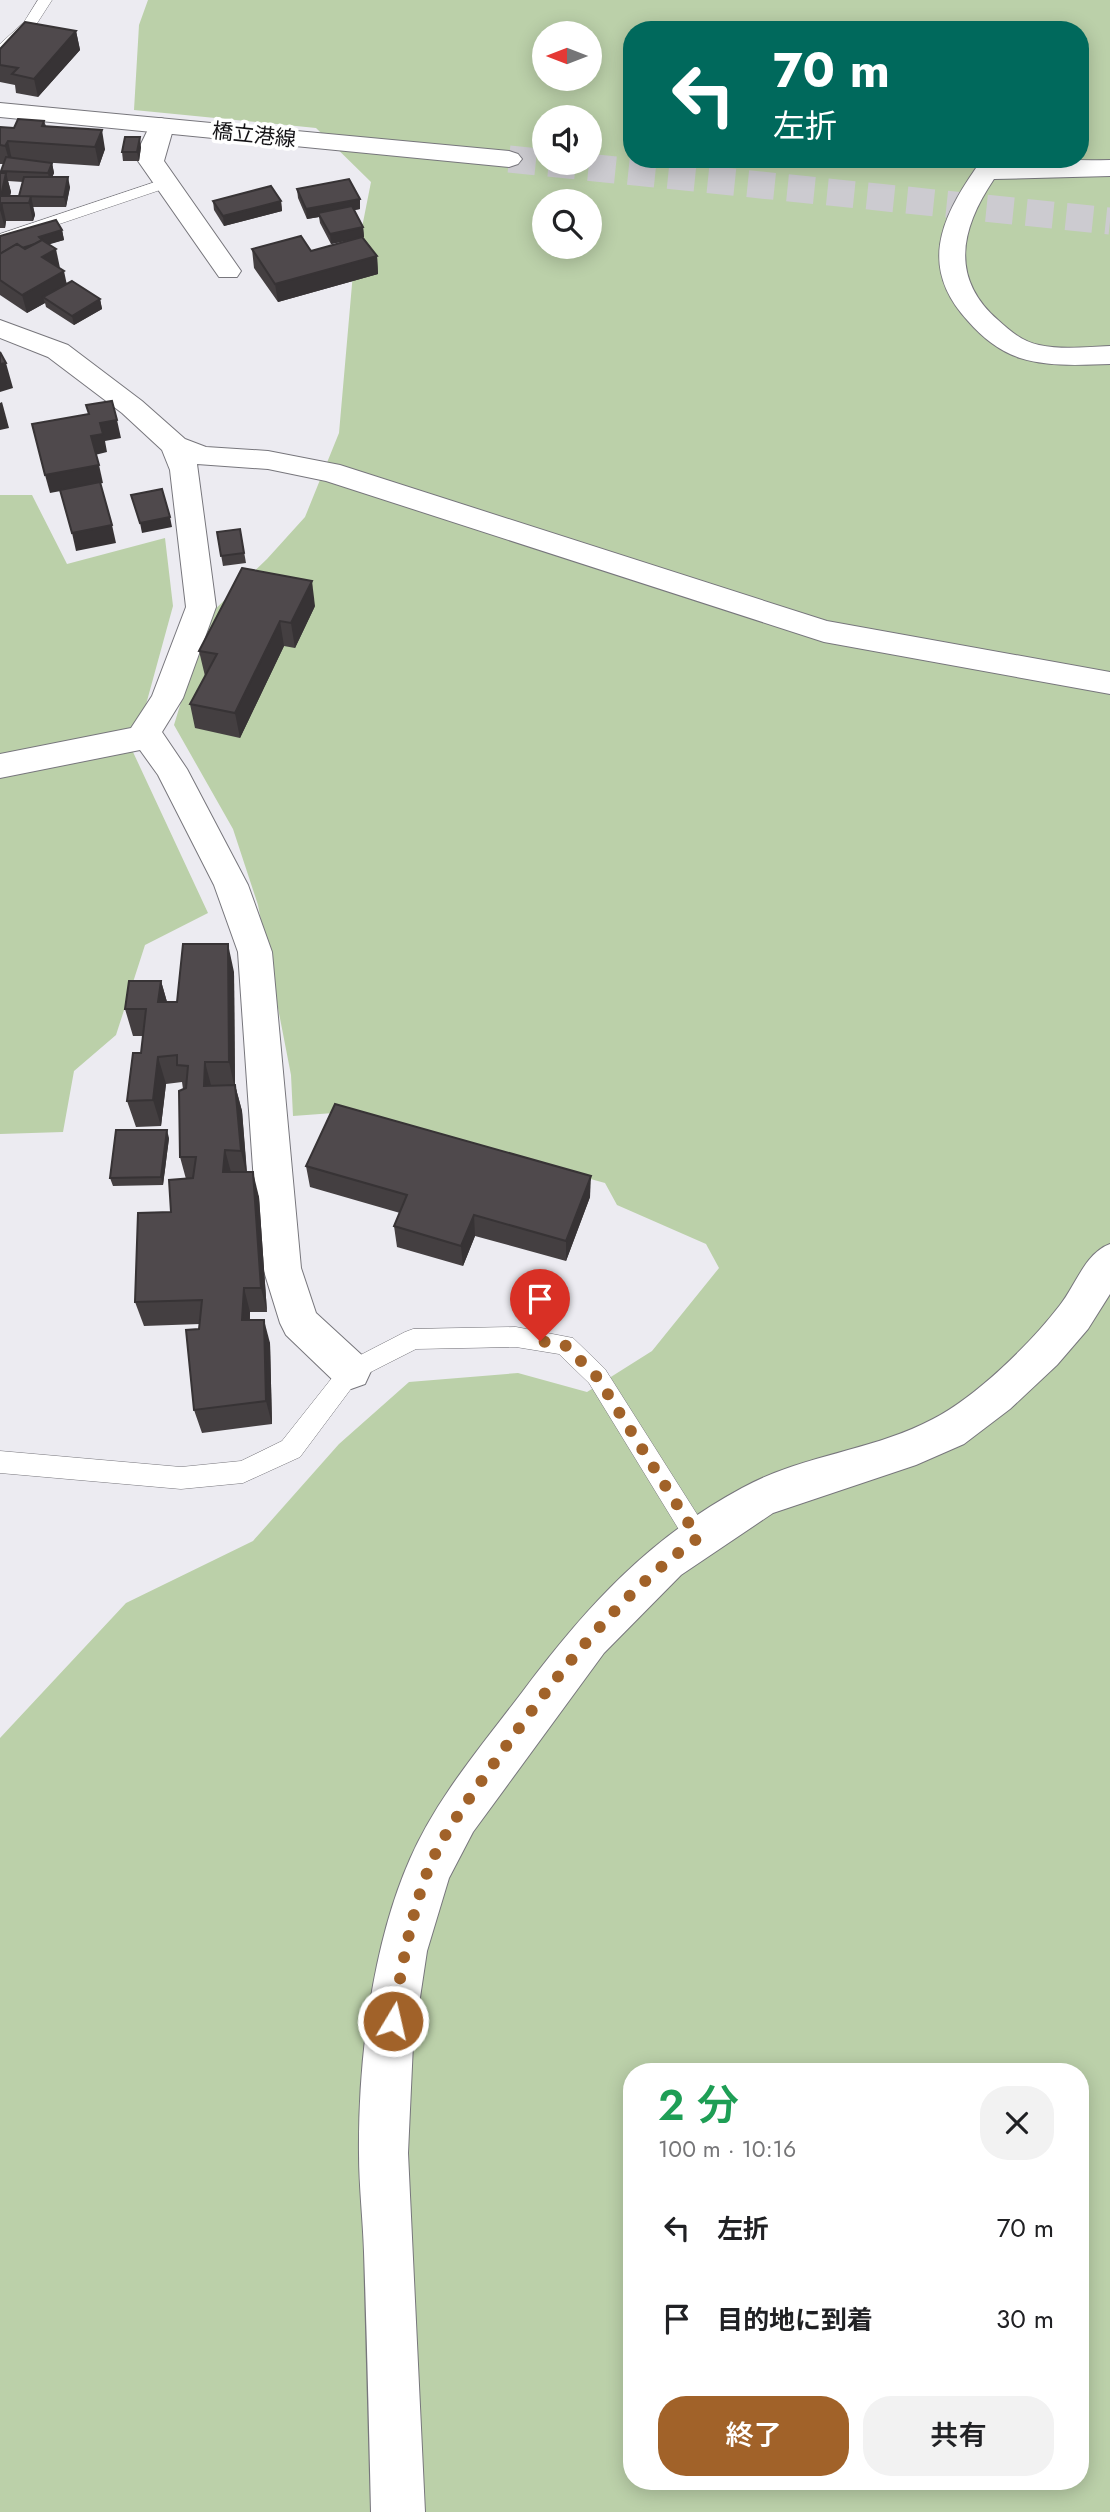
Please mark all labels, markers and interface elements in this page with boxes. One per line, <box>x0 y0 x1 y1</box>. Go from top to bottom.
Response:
north arrow <box>532 21 602 91</box>
map controls <box>532 21 602 259</box>
text: 70 m <box>773 35 890 105</box>
icon: left <box>658 49 749 140</box>
text: 左折 <box>773 103 837 149</box>
button: sound <box>532 105 602 175</box>
street label: 橋立港線 <box>211 116 297 154</box>
button: search <box>532 189 602 259</box>
pin <box>510 1269 570 1341</box>
icon: arrive <box>521 1280 559 1318</box>
position arrow <box>356 1984 430 2058</box>
text: 2 分 <box>658 2075 739 2136</box>
button: close <box>980 2086 1054 2160</box>
text: 100 m · 10:16 <box>658 2132 796 2166</box>
icon: left <box>658 2209 696 2247</box>
text: 70 m <box>997 2209 1054 2247</box>
text: 左折 <box>717 2210 769 2248</box>
icon: arrive <box>658 2300 696 2338</box>
text: 30 m <box>996 2300 1054 2338</box>
text: 目的地に到着 <box>717 2301 873 2339</box>
button: 終了 <box>658 2396 849 2476</box>
button: 共有 <box>863 2396 1054 2476</box>

